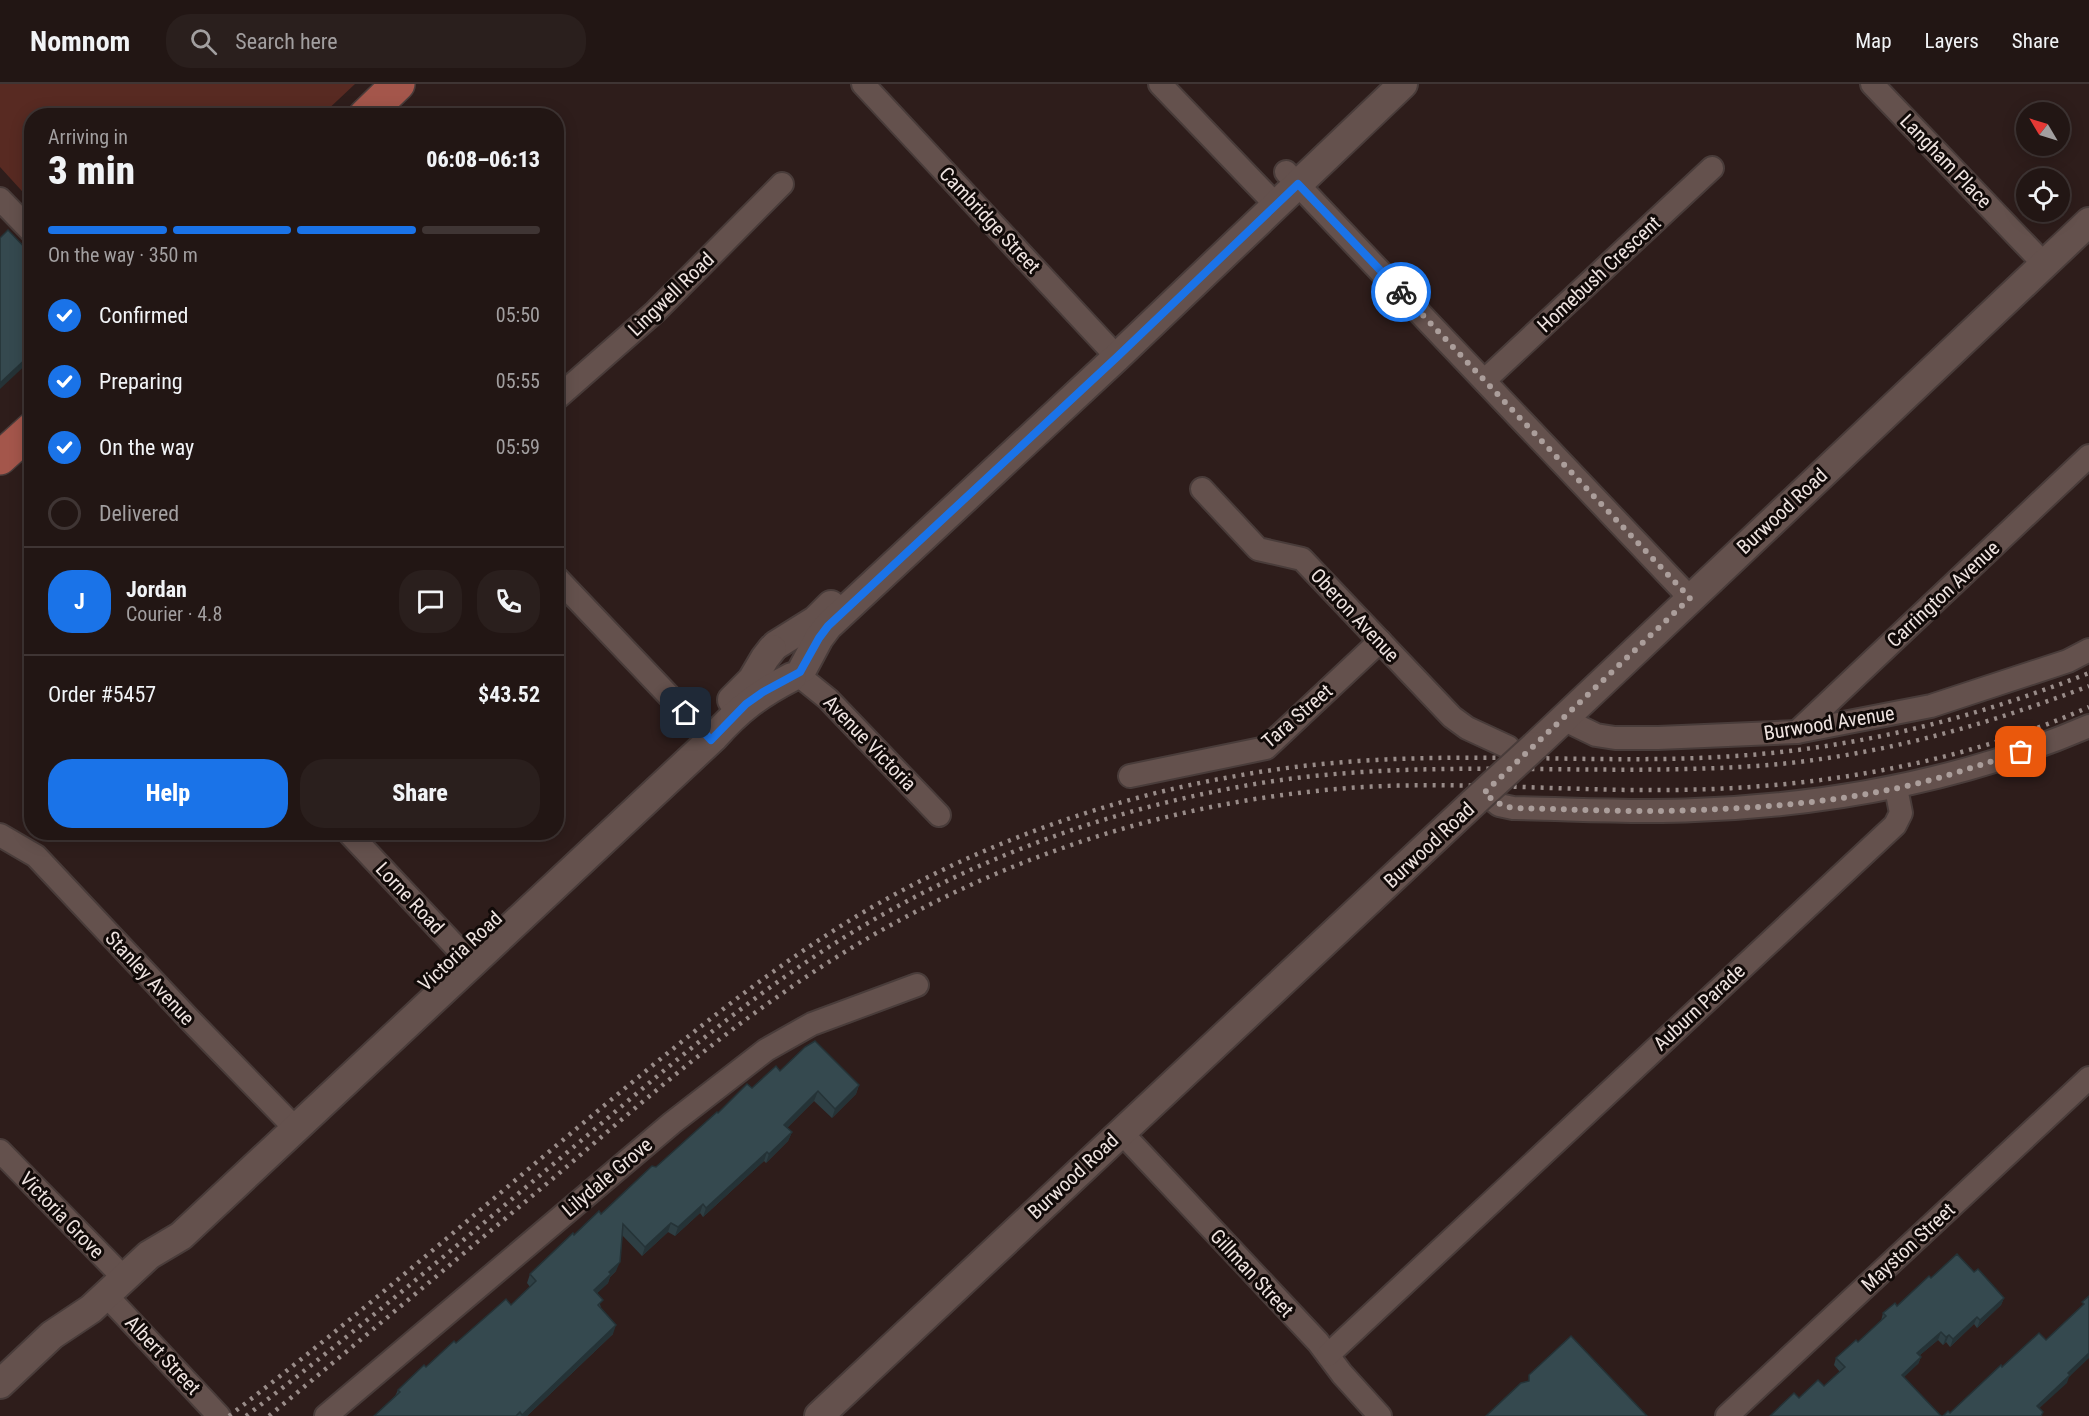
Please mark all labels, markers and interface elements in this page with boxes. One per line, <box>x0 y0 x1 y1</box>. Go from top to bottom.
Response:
search box <box>166 14 586 68</box>
text: Nomnom <box>30 25 130 58</box>
icon: search <box>187 25 220 58</box>
text: Search here <box>235 29 338 54</box>
text: Map <box>1855 29 1892 53</box>
text: Layers <box>1925 29 1979 53</box>
text: Share <box>2012 29 2059 53</box>
north arrow <box>2016 102 2070 156</box>
map controls <box>2016 102 2070 222</box>
street label: Langham Place <box>1895 109 1997 213</box>
text: Arriving in <box>48 125 128 149</box>
text: 06:08–06:13 <box>426 147 540 172</box>
text: 3 min <box>48 148 135 194</box>
street label: Cambridge Street <box>934 162 1046 278</box>
button: locate <box>2016 168 2070 222</box>
street label: Homebush Crescent <box>1532 211 1666 337</box>
text: On the way · 350 m <box>48 243 198 267</box>
street label: Lingwell Road <box>623 247 719 341</box>
courier <box>1371 262 1431 322</box>
icon: bike <box>1385 276 1418 309</box>
icon: check <box>48 299 81 332</box>
text: Confirmed <box>99 303 188 328</box>
text: 05:50 <box>496 303 540 327</box>
icon: check <box>48 365 81 398</box>
text: Preparing <box>99 369 183 394</box>
text: 05:55 <box>496 369 540 393</box>
icon: check <box>48 431 81 464</box>
text: On the way <box>99 435 194 460</box>
text: 05:59 <box>496 435 540 459</box>
street label: Burwood Road <box>1732 463 1832 559</box>
text: Delivered <box>99 501 179 526</box>
street label: Carrington Avenue <box>1882 536 2004 652</box>
street label: Oberon Avenue <box>1306 563 1404 667</box>
button: chat <box>399 570 462 633</box>
button: phone <box>477 570 540 633</box>
text: Jordan <box>126 577 187 602</box>
text: J <box>74 589 85 614</box>
text: Courier · 4.8 <box>126 602 222 626</box>
street label: Tara Street <box>1257 679 1337 753</box>
text: Order #5457 <box>48 682 156 707</box>
text: $43.52 <box>478 682 540 707</box>
pin <box>660 687 711 738</box>
street label: Avenue Victoria <box>819 690 921 796</box>
icon: home <box>669 696 702 729</box>
street label: Burwood Avenue <box>1762 701 1896 745</box>
pin <box>1995 726 2046 777</box>
icon: bag <box>2004 735 2037 768</box>
button: Help <box>48 759 288 828</box>
button: Share <box>300 759 540 828</box>
street label: Burwood Road <box>1379 797 1479 893</box>
street label: Lorne Road <box>371 857 449 939</box>
street label: Victoria Road <box>413 906 507 996</box>
street label: Stanley Avenue <box>100 926 200 1030</box>
street label: Auburn Parade <box>1648 959 1750 1055</box>
street label: Burwood Road <box>1023 1128 1123 1224</box>
street label: Lilydale Grove <box>557 1132 657 1222</box>
street label: Victoria Grove <box>15 1167 109 1263</box>
street label: Mayston Street <box>1856 1198 1960 1296</box>
street label: Gillman Street <box>1205 1224 1299 1322</box>
street label: Albert Street <box>120 1310 206 1400</box>

